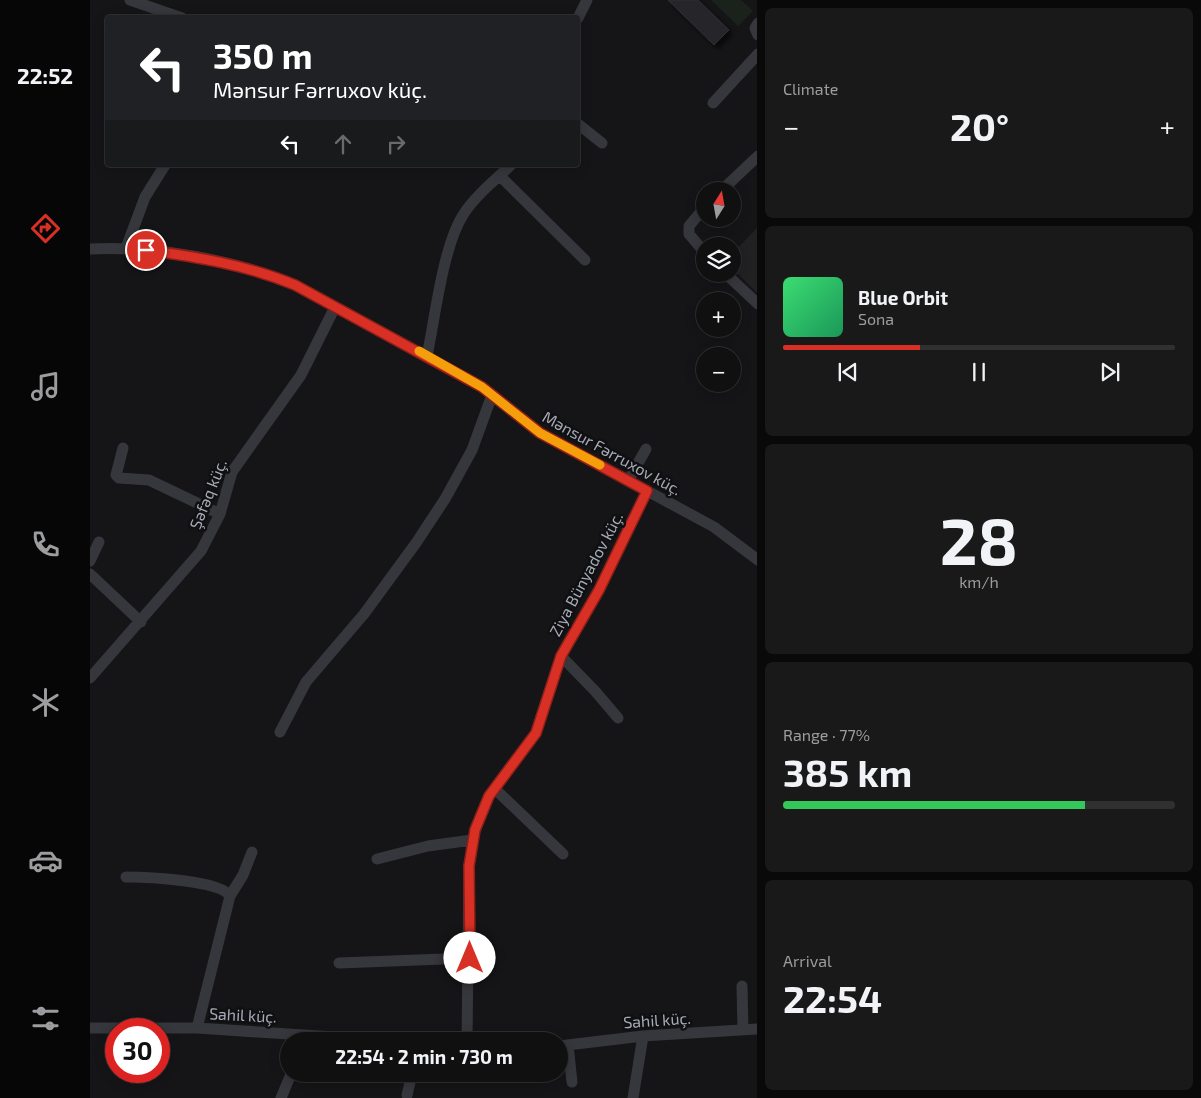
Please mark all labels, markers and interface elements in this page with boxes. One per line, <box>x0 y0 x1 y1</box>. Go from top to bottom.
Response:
text: 350 m <box>213 34 313 76</box>
icon: left <box>130 35 195 100</box>
text: 22:52 <box>17 62 73 88</box>
text: Mənsur Fərruxov küç. <box>213 76 427 102</box>
text: Climate <box>783 79 838 98</box>
text: 20° <box>950 103 1009 149</box>
text: − <box>783 109 799 143</box>
text: + <box>1160 109 1175 143</box>
icon: left <box>276 130 304 158</box>
icon: ahead <box>329 130 357 158</box>
icon: right <box>382 130 410 158</box>
north arrow <box>696 182 741 228</box>
map controls <box>696 182 741 392</box>
icon: directions <box>28 211 63 246</box>
pin <box>125 229 167 271</box>
icon: arrive <box>132 236 160 264</box>
button: layers <box>696 237 741 282</box>
text: Blue Orbit <box>858 286 948 309</box>
button: + <box>696 292 741 337</box>
text: Sona <box>858 309 894 328</box>
button: − <box>696 347 741 392</box>
icon: previous <box>834 358 862 386</box>
icon: pause <box>965 358 993 386</box>
icon: next <box>1096 358 1124 386</box>
icon: music <box>28 369 63 404</box>
street label: Mənsur Fərruxov küç. <box>539 407 685 499</box>
street label: Şəfəq küç. <box>185 456 231 532</box>
text: 28 <box>940 500 1018 578</box>
street label: Ziya Bünyadov küç. <box>545 508 627 640</box>
icon: phone <box>28 527 63 562</box>
text: km/h <box>959 572 999 591</box>
icon: climate <box>28 685 63 720</box>
text: Range · 77% <box>783 725 870 744</box>
text: 385 km <box>783 749 912 795</box>
icon: car <box>28 843 63 878</box>
position arrow <box>443 931 495 983</box>
text: Arrival <box>783 951 832 970</box>
text: 22:54 <box>783 975 882 1021</box>
icon: filters <box>28 1001 63 1036</box>
street label: Sahil küç. <box>209 1003 277 1027</box>
street label: Sahil küç. <box>623 1008 691 1032</box>
speed limit sign: 30 <box>105 1018 170 1083</box>
text: 22:54 · 2 min · 730 m <box>335 1045 513 1068</box>

